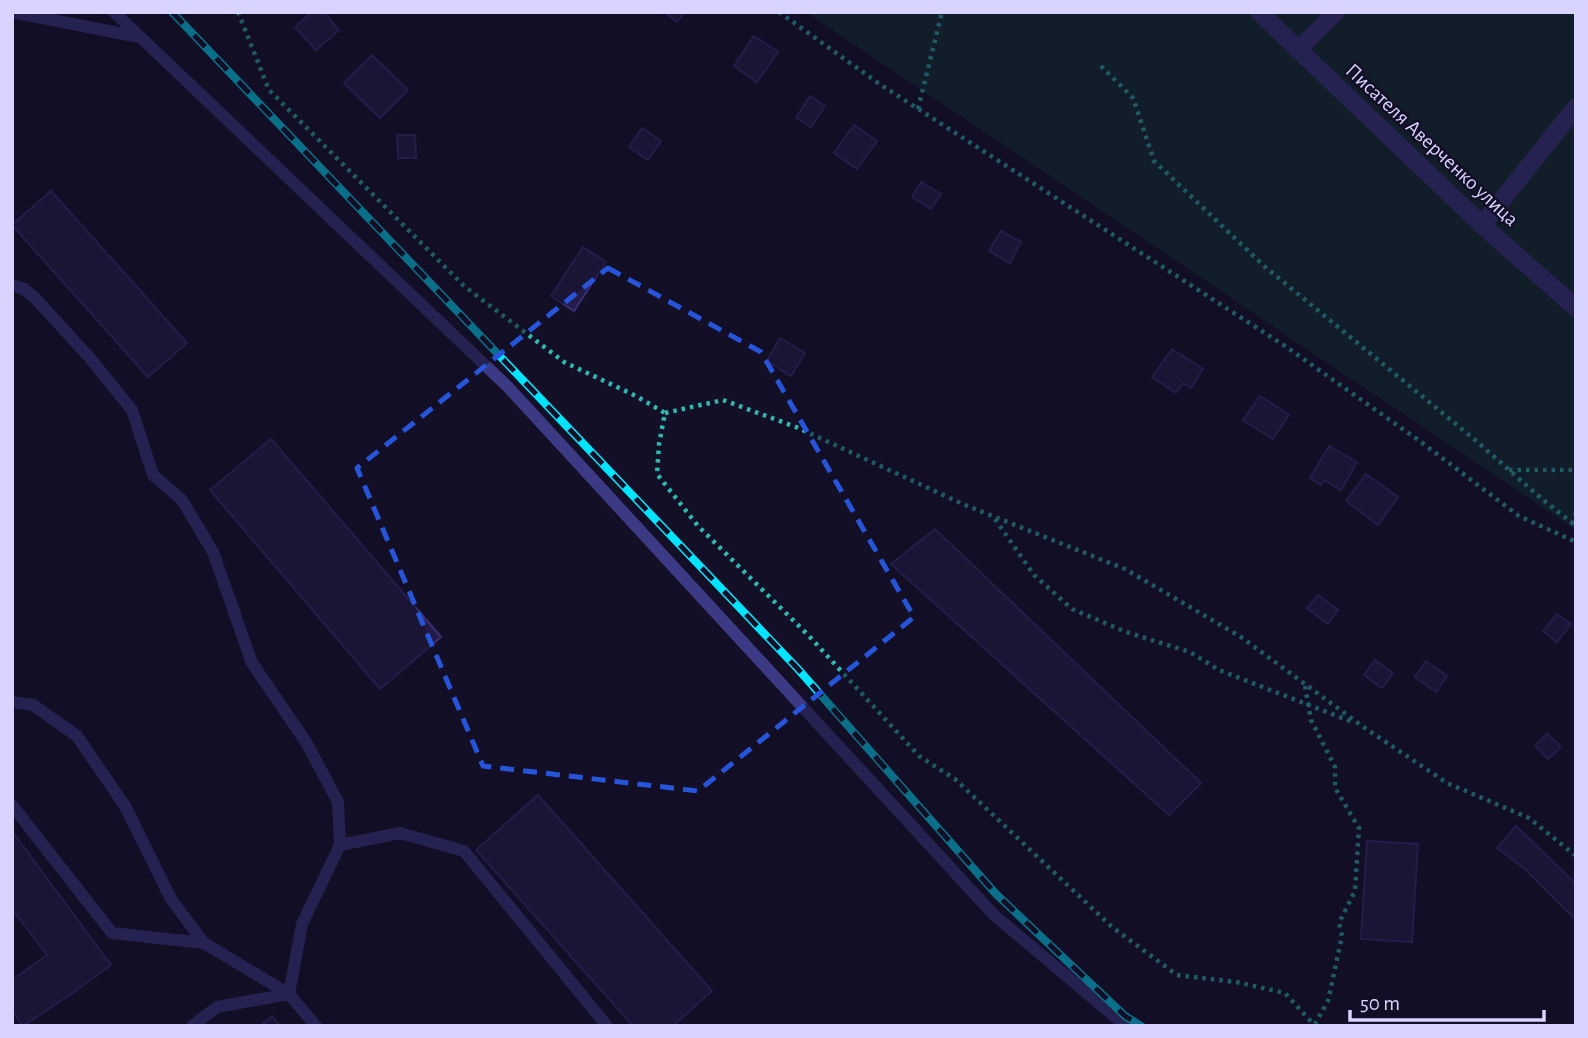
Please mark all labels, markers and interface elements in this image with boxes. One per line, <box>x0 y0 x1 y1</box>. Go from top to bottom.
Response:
street label: Писателя Аверченко улица <box>1342 60 1523 231</box>
scale bar <box>1350 978 1544 1022</box>
text: 50 m <box>1360 993 1400 1014</box>

